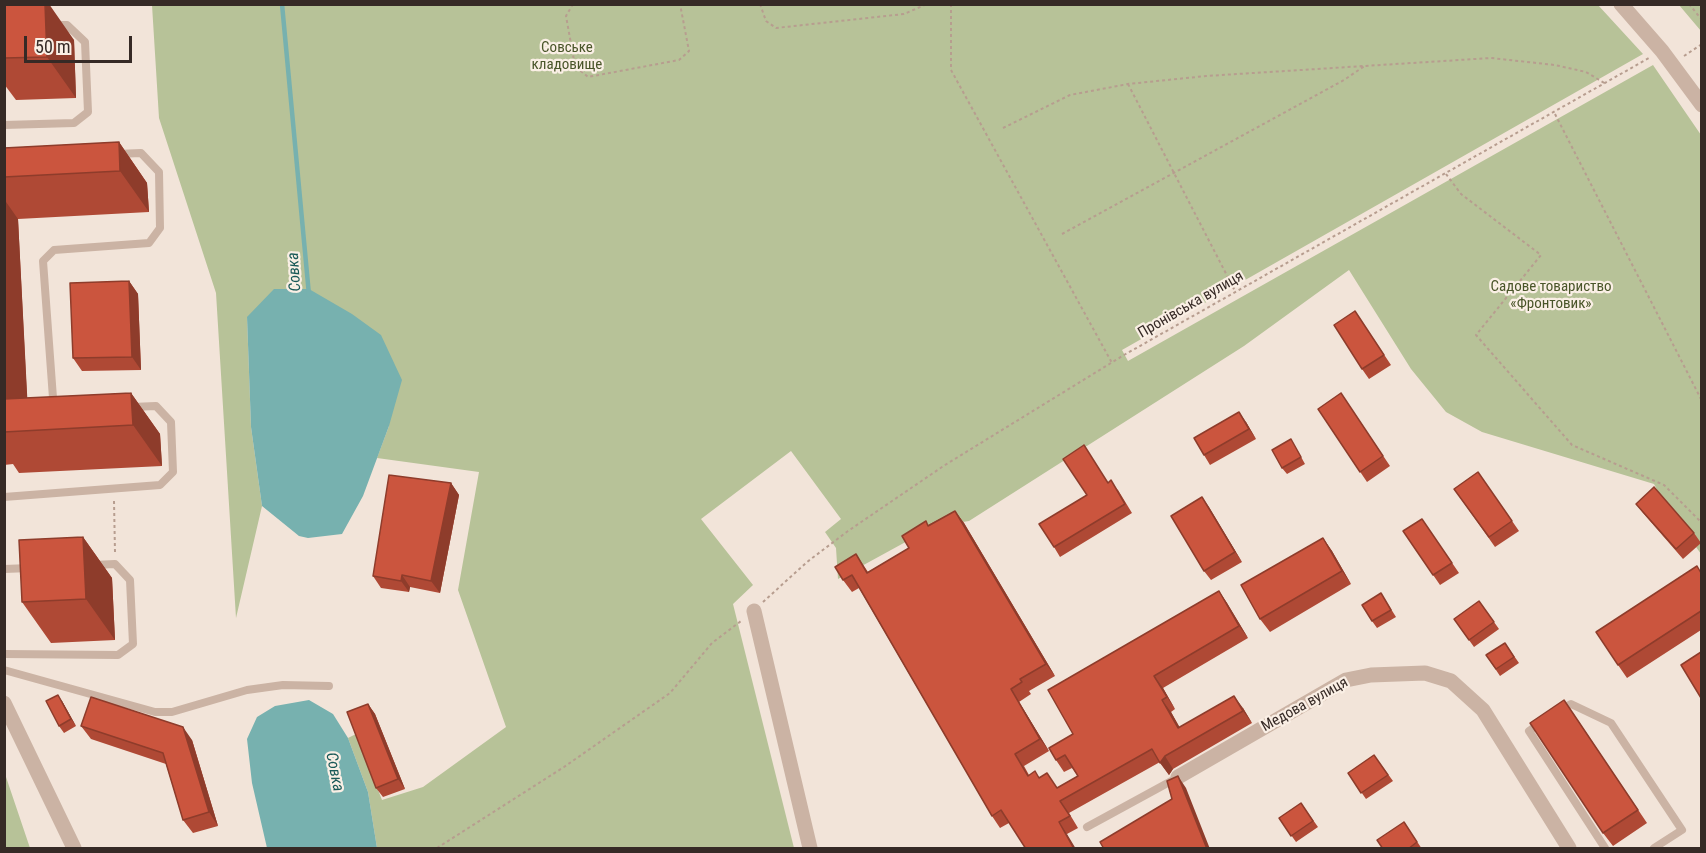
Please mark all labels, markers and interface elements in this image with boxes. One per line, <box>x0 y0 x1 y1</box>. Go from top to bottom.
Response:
scale bar <box>27 24 135 62</box>
text: 50 m <box>35 36 70 57</box>
park label: Совське кладовище <box>532 39 602 74</box>
water label: Совка <box>284 252 306 292</box>
street label: Пронівська вулиця <box>1135 268 1247 342</box>
park label: Садове товариство «Фронтовик» <box>1490 278 1612 313</box>
street label: Медова вулиця <box>1259 674 1351 736</box>
water label: Совка <box>321 751 347 793</box>

